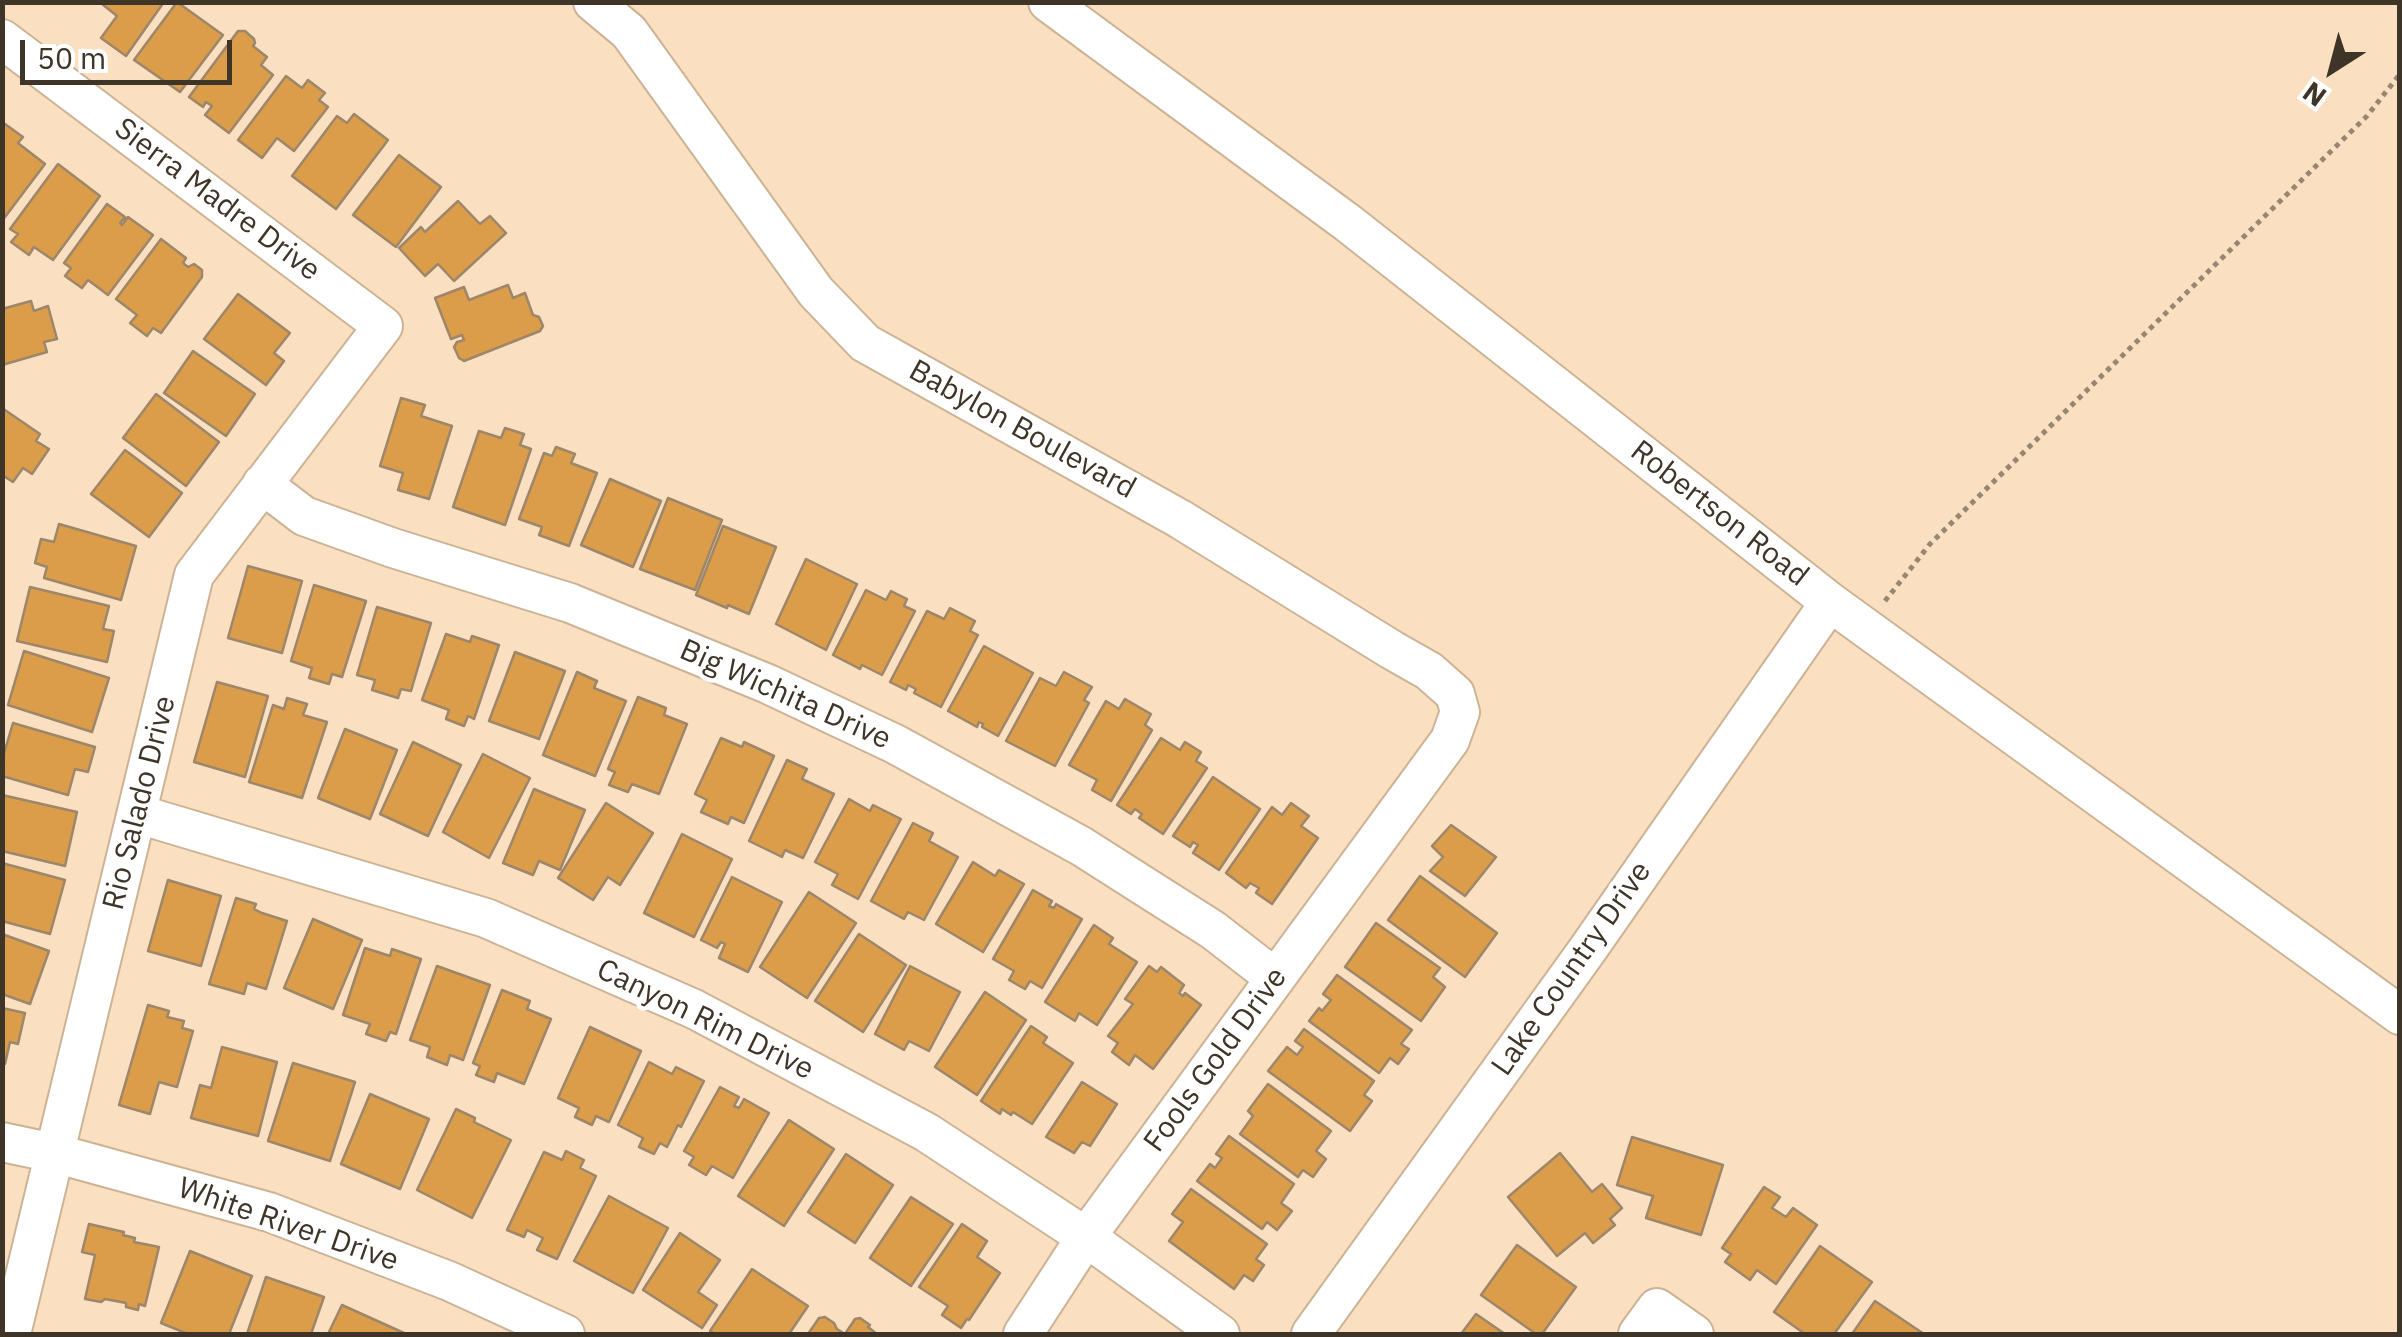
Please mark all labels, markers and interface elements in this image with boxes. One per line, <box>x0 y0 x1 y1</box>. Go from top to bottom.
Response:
scale bar <box>25 20 238 82</box>
north arrow <box>2282 20 2382 120</box>
text: 50 m <box>37 38 106 77</box>
text: N <box>2295 74 2333 116</box>
street label: Sierra Madre Drive <box>107 111 327 289</box>
street label: Babylon Boulevard <box>902 353 1142 507</box>
street label: Robertson Road <box>1623 433 1815 595</box>
street label: Big Wichita Drive <box>674 632 896 758</box>
street label: Rio Salado Drive <box>96 692 184 914</box>
street label: Lake Country Drive <box>1485 855 1659 1083</box>
street label: Canyon Rim Drive <box>591 952 819 1088</box>
street label: Fools Gold Drive <box>1137 961 1295 1159</box>
street label: White River Drive <box>173 1170 403 1280</box>

